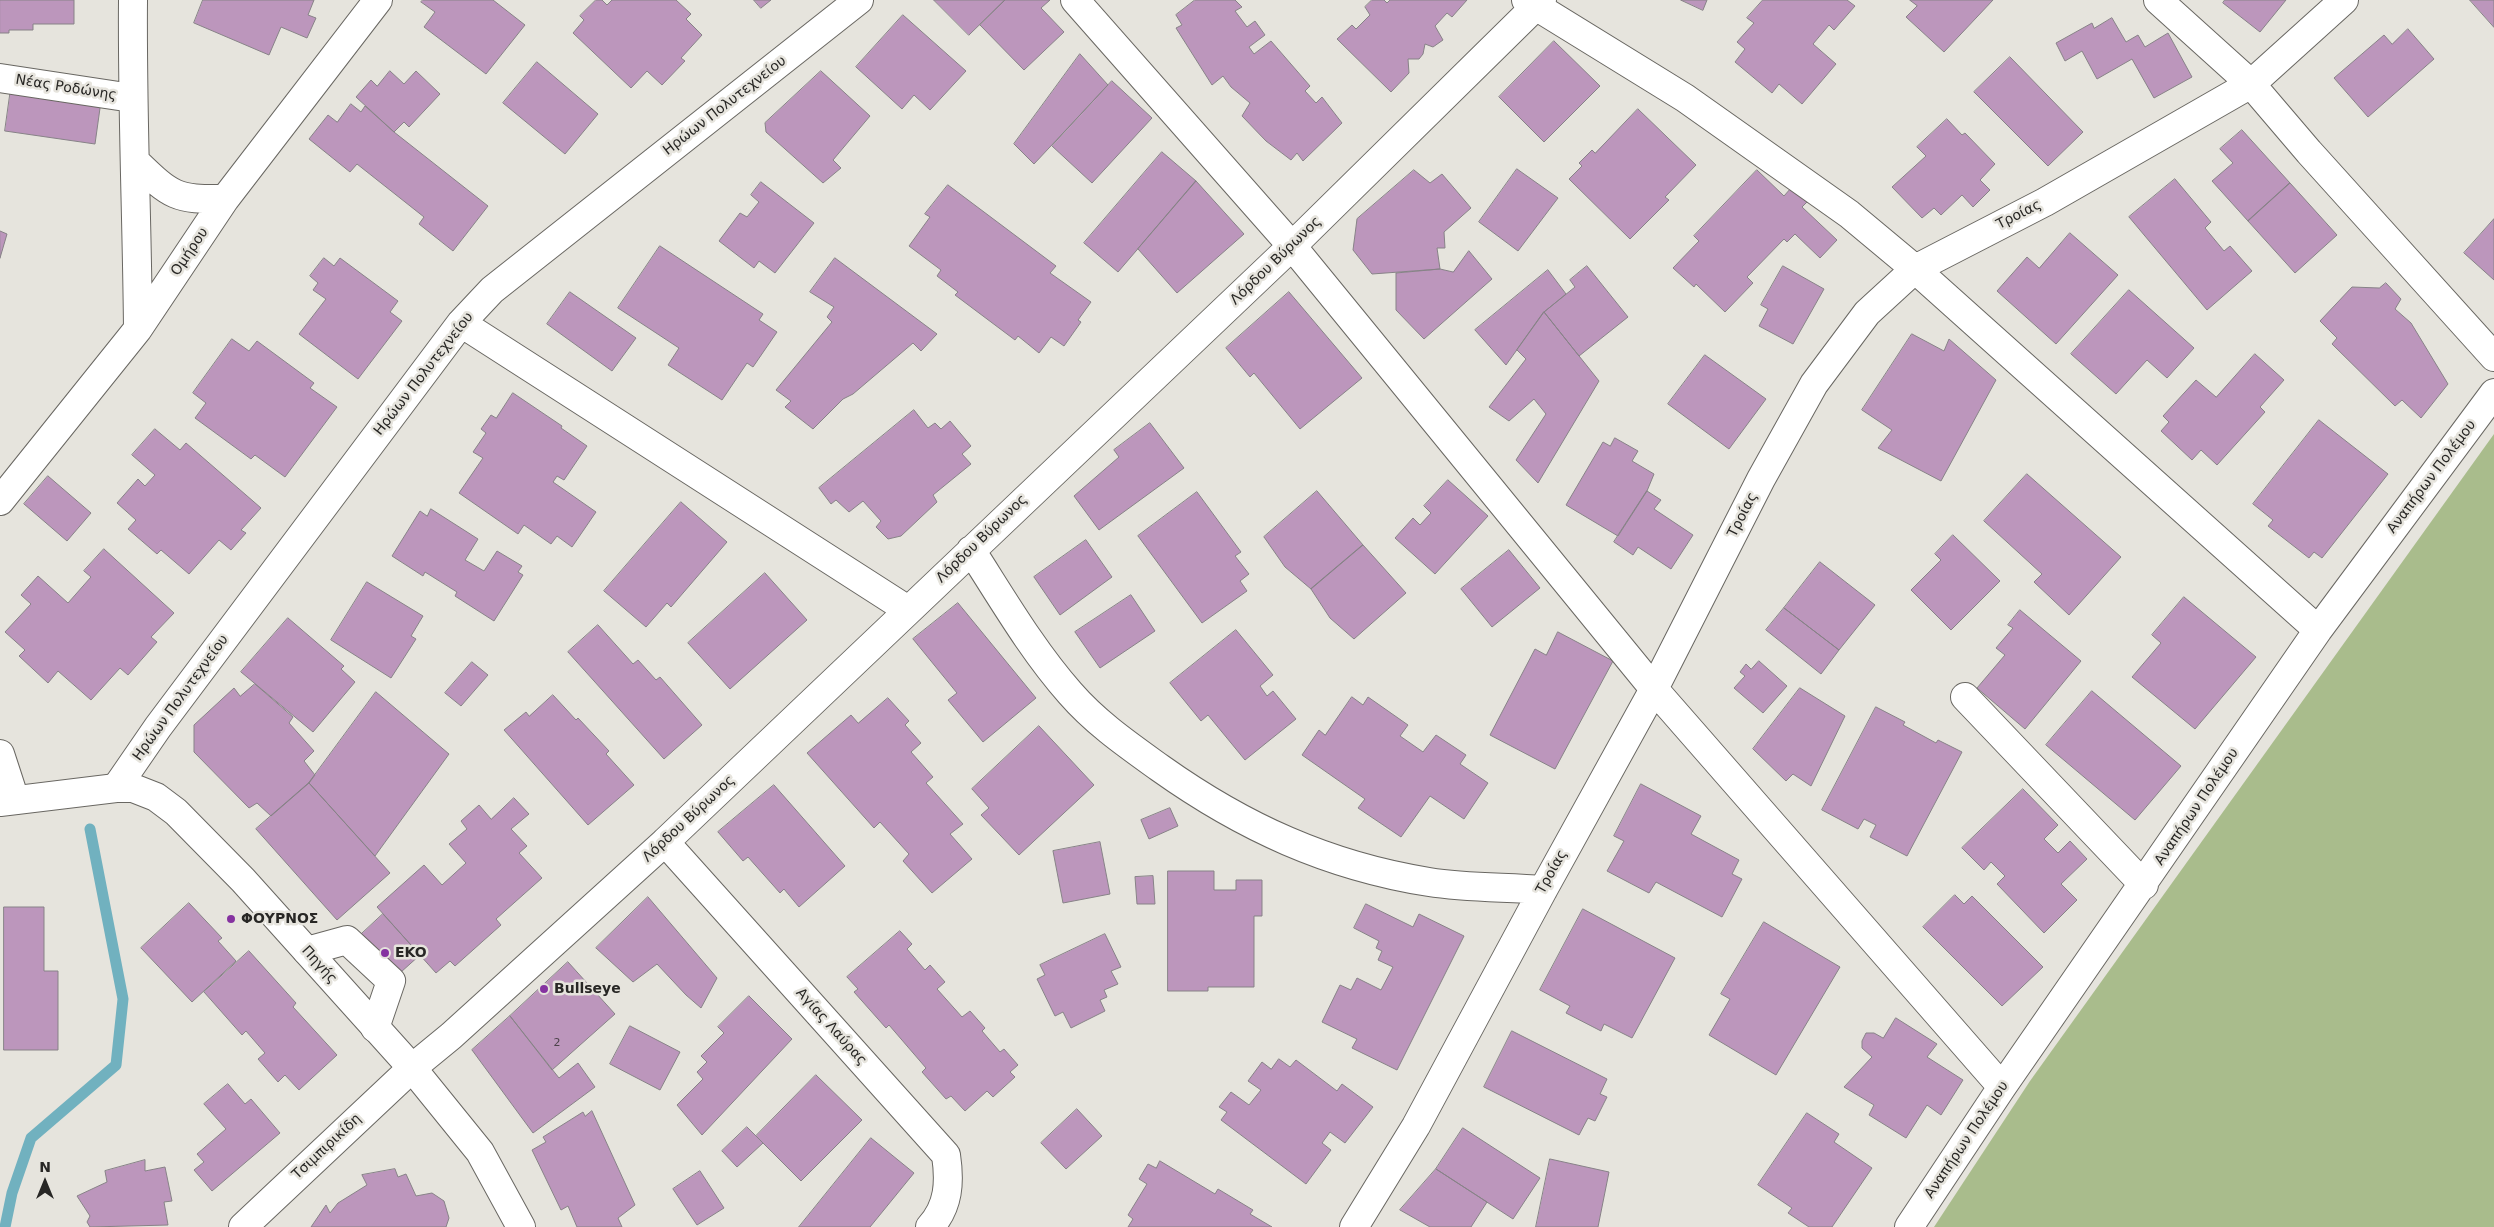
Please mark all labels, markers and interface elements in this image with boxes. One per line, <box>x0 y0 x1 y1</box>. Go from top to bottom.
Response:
street label: Ηρώων Πολυτεχνείου <box>660 53 790 159</box>
street label: Νέας Ροδώνης <box>14 72 118 104</box>
street label: Τροίας <box>1994 197 2044 233</box>
street label: Λόρδου Βύρωνος <box>1227 213 1325 309</box>
street label: Ομήρου <box>168 225 212 279</box>
street label: Ηρώων Πολυτεχνείου <box>371 309 477 439</box>
street label: Αναπήρων Πολέμου <box>2384 417 2480 537</box>
street label: Τροίας <box>1725 490 1761 540</box>
street label: Λόρδου Βύρωνος <box>933 491 1031 587</box>
street label: Ηρώων Πολυτεχνείου <box>130 632 232 764</box>
street label: Αναπήρων Πολέμου <box>2152 745 2242 869</box>
street label: Λόρδου Βύρωνος <box>640 772 738 866</box>
street label: Τροίας <box>1533 847 1571 897</box>
place label: ΦΟΥΡΝΟΣ <box>241 911 318 927</box>
marker: ΦΟΥΡΝΟΣ <box>225 913 237 925</box>
street label: Πηγής <box>298 943 340 987</box>
place label: EKO <box>395 945 427 961</box>
marker: EKO <box>379 947 391 959</box>
place label: Bullseye <box>554 981 621 997</box>
marker: Bullseye <box>538 983 550 995</box>
street label: Αγίας Λαύρας <box>792 985 870 1069</box>
house number: 2 <box>554 1036 560 1050</box>
street label: Αναπήρων Πολέμου <box>1922 1078 2012 1202</box>
street label: Τσιμπιρικίδη <box>289 1111 365 1183</box>
north arrow <box>20 1157 70 1207</box>
text: N <box>39 1159 51 1175</box>

